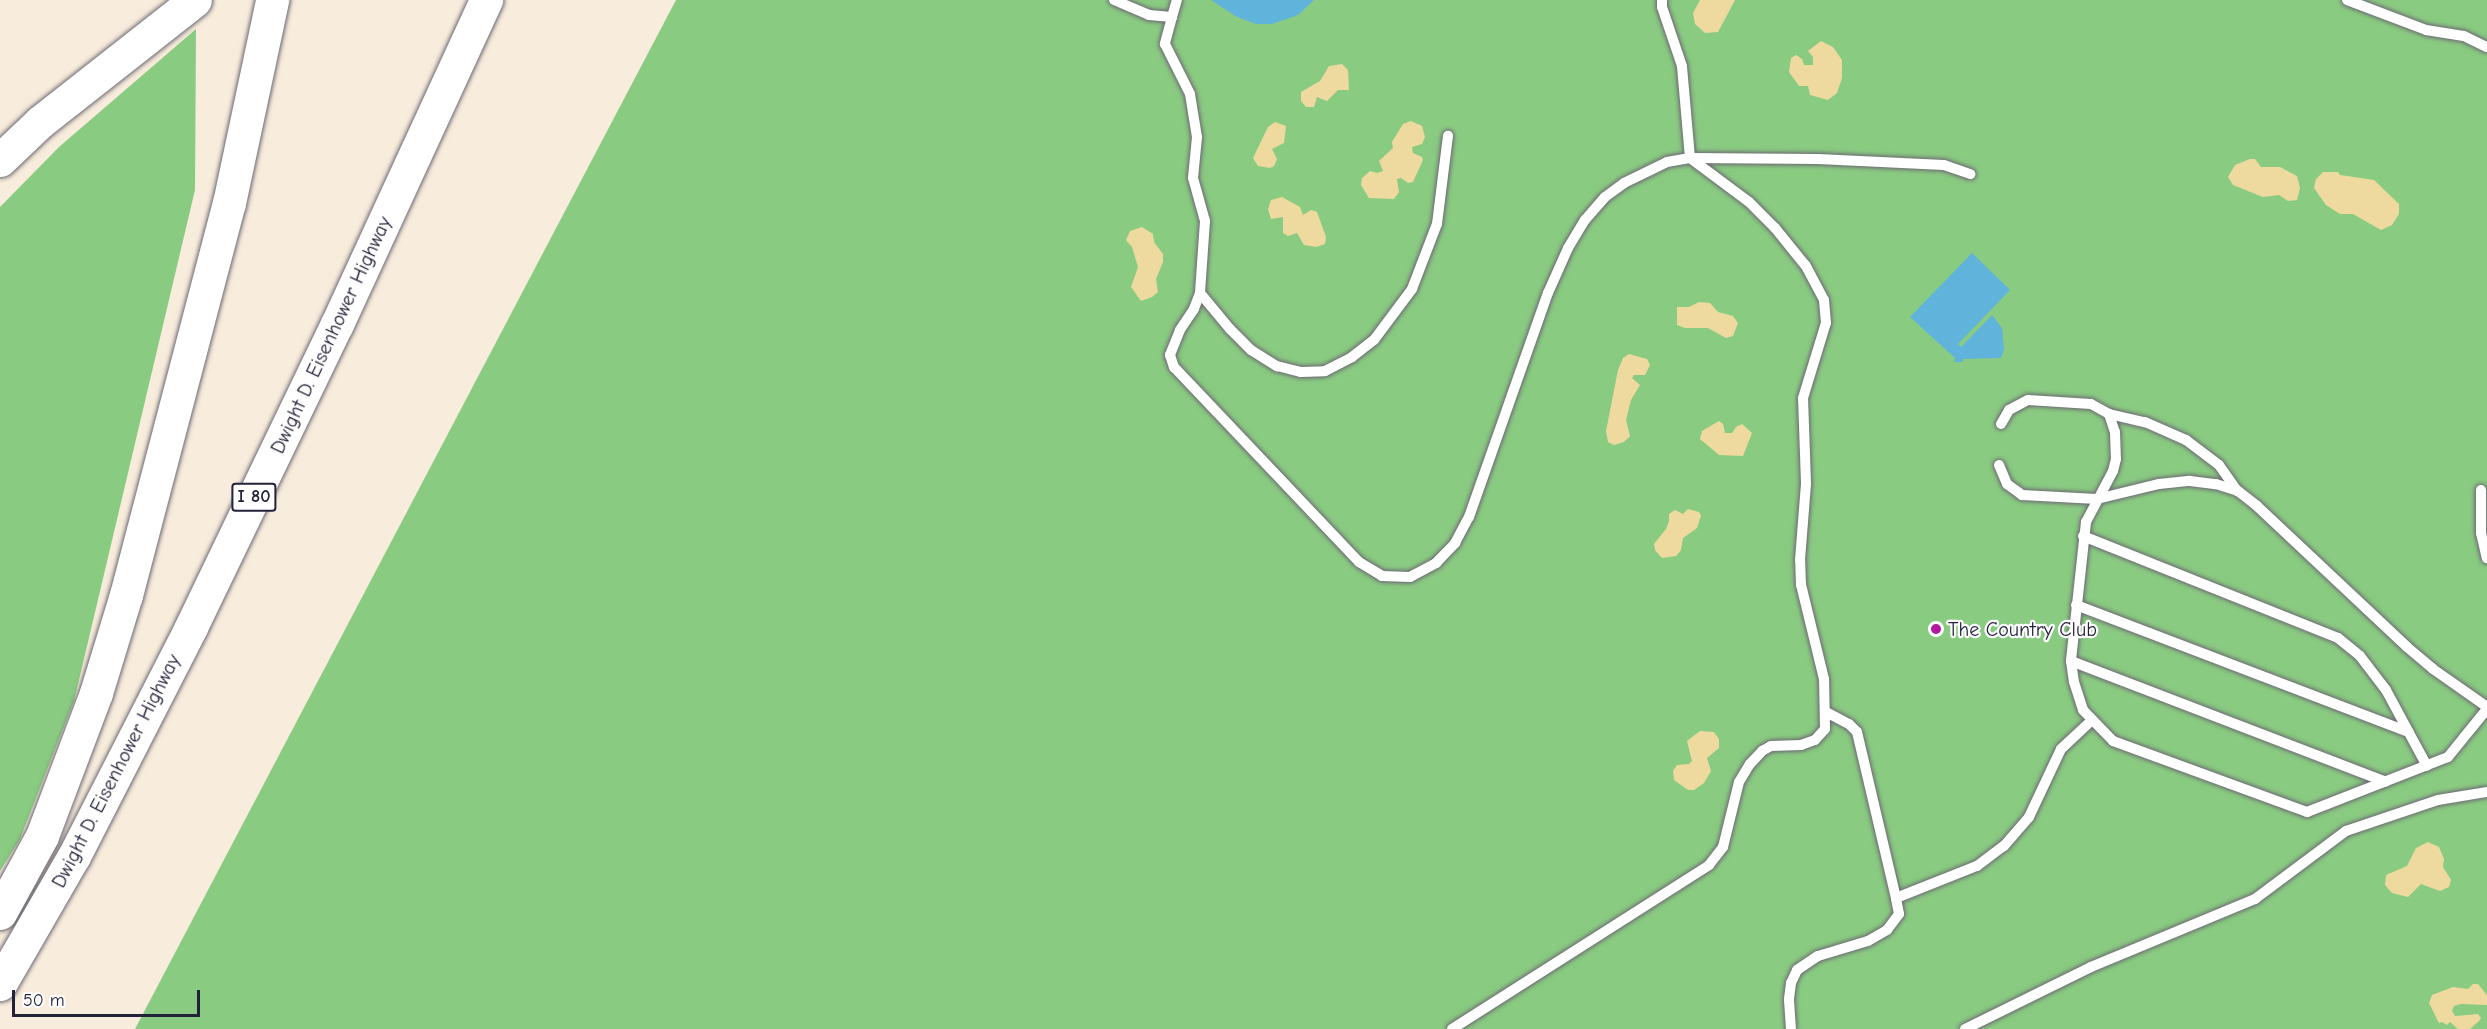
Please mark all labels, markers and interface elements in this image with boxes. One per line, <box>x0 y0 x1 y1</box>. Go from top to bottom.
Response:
street label: Dwight D. Eisenhower Highway <box>265 213 397 457</box>
road number: I 80 <box>230 482 278 512</box>
place label: The Country Club <box>1948 617 2097 641</box>
marker: The Country Club <box>1929 622 1943 636</box>
street label: Dwight D. Eisenhower Highway <box>47 650 185 892</box>
scale bar <box>15 978 202 1016</box>
text: 50 m <box>23 990 65 1011</box>

